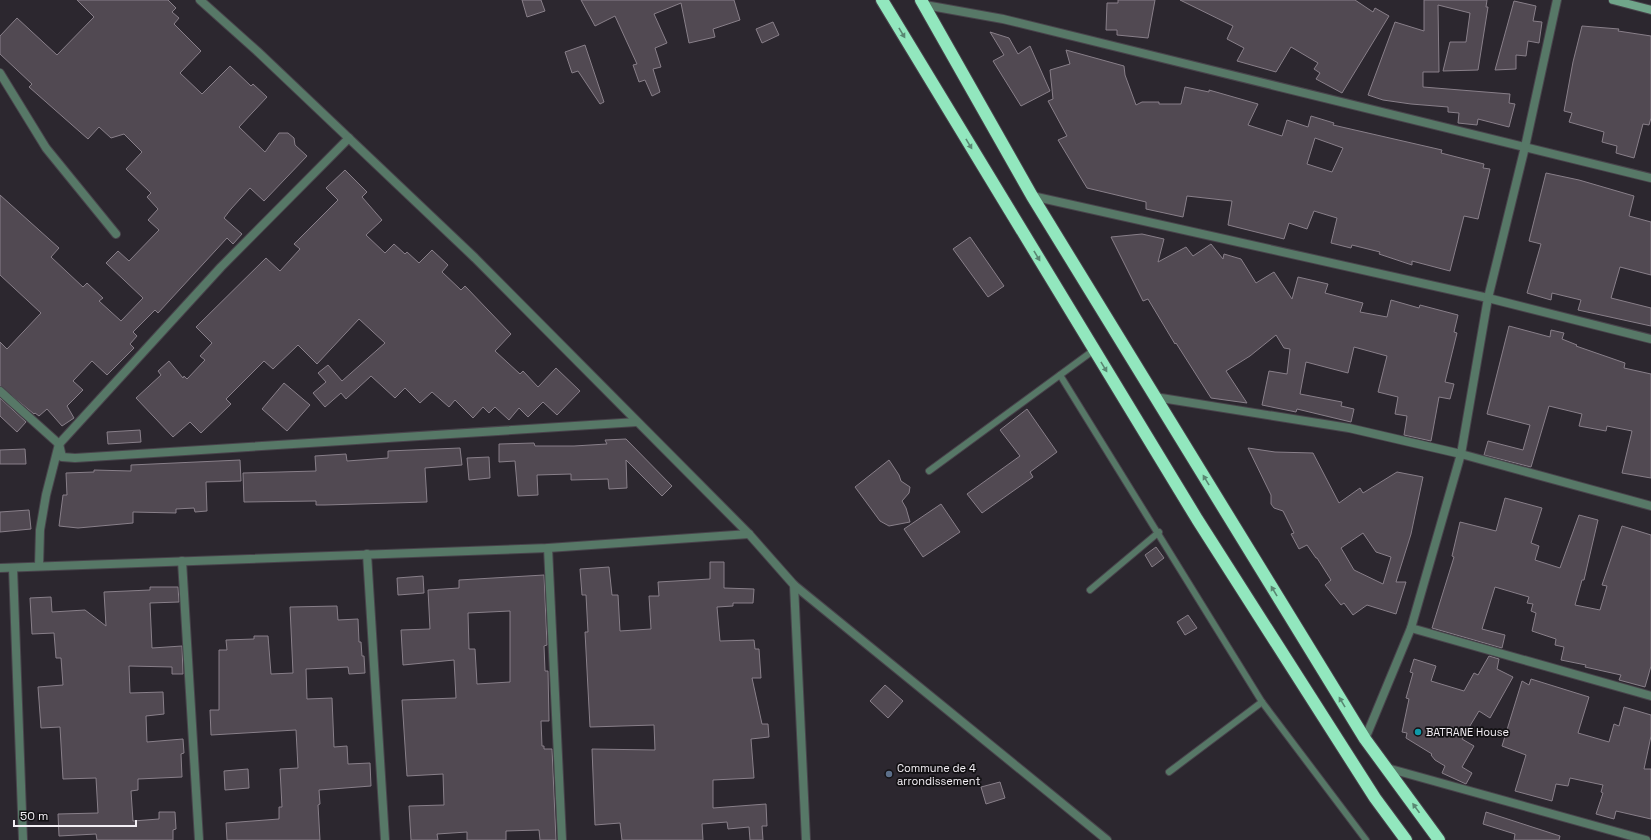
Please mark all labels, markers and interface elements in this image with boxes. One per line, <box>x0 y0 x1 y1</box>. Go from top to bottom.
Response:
one-way arrow <box>898 28 906 38</box>
one-way arrow <box>966 138 973 150</box>
one-way arrow <box>1033 251 1041 261</box>
one-way arrow <box>1101 361 1108 373</box>
one-way arrow <box>1202 475 1210 485</box>
one-way arrow <box>1270 585 1277 597</box>
one-way arrow <box>1338 696 1345 708</box>
place label: BATRANE House <box>1426 725 1509 739</box>
marker: BATRANE House <box>1413 727 1423 737</box>
place label: Commune de 4 arrondissement <box>897 761 980 788</box>
marker: Commune de 4 arrondissement <box>884 769 894 779</box>
scale bar <box>14 802 136 828</box>
one-way arrow <box>1412 803 1420 814</box>
text: 50 m <box>20 808 48 824</box>

